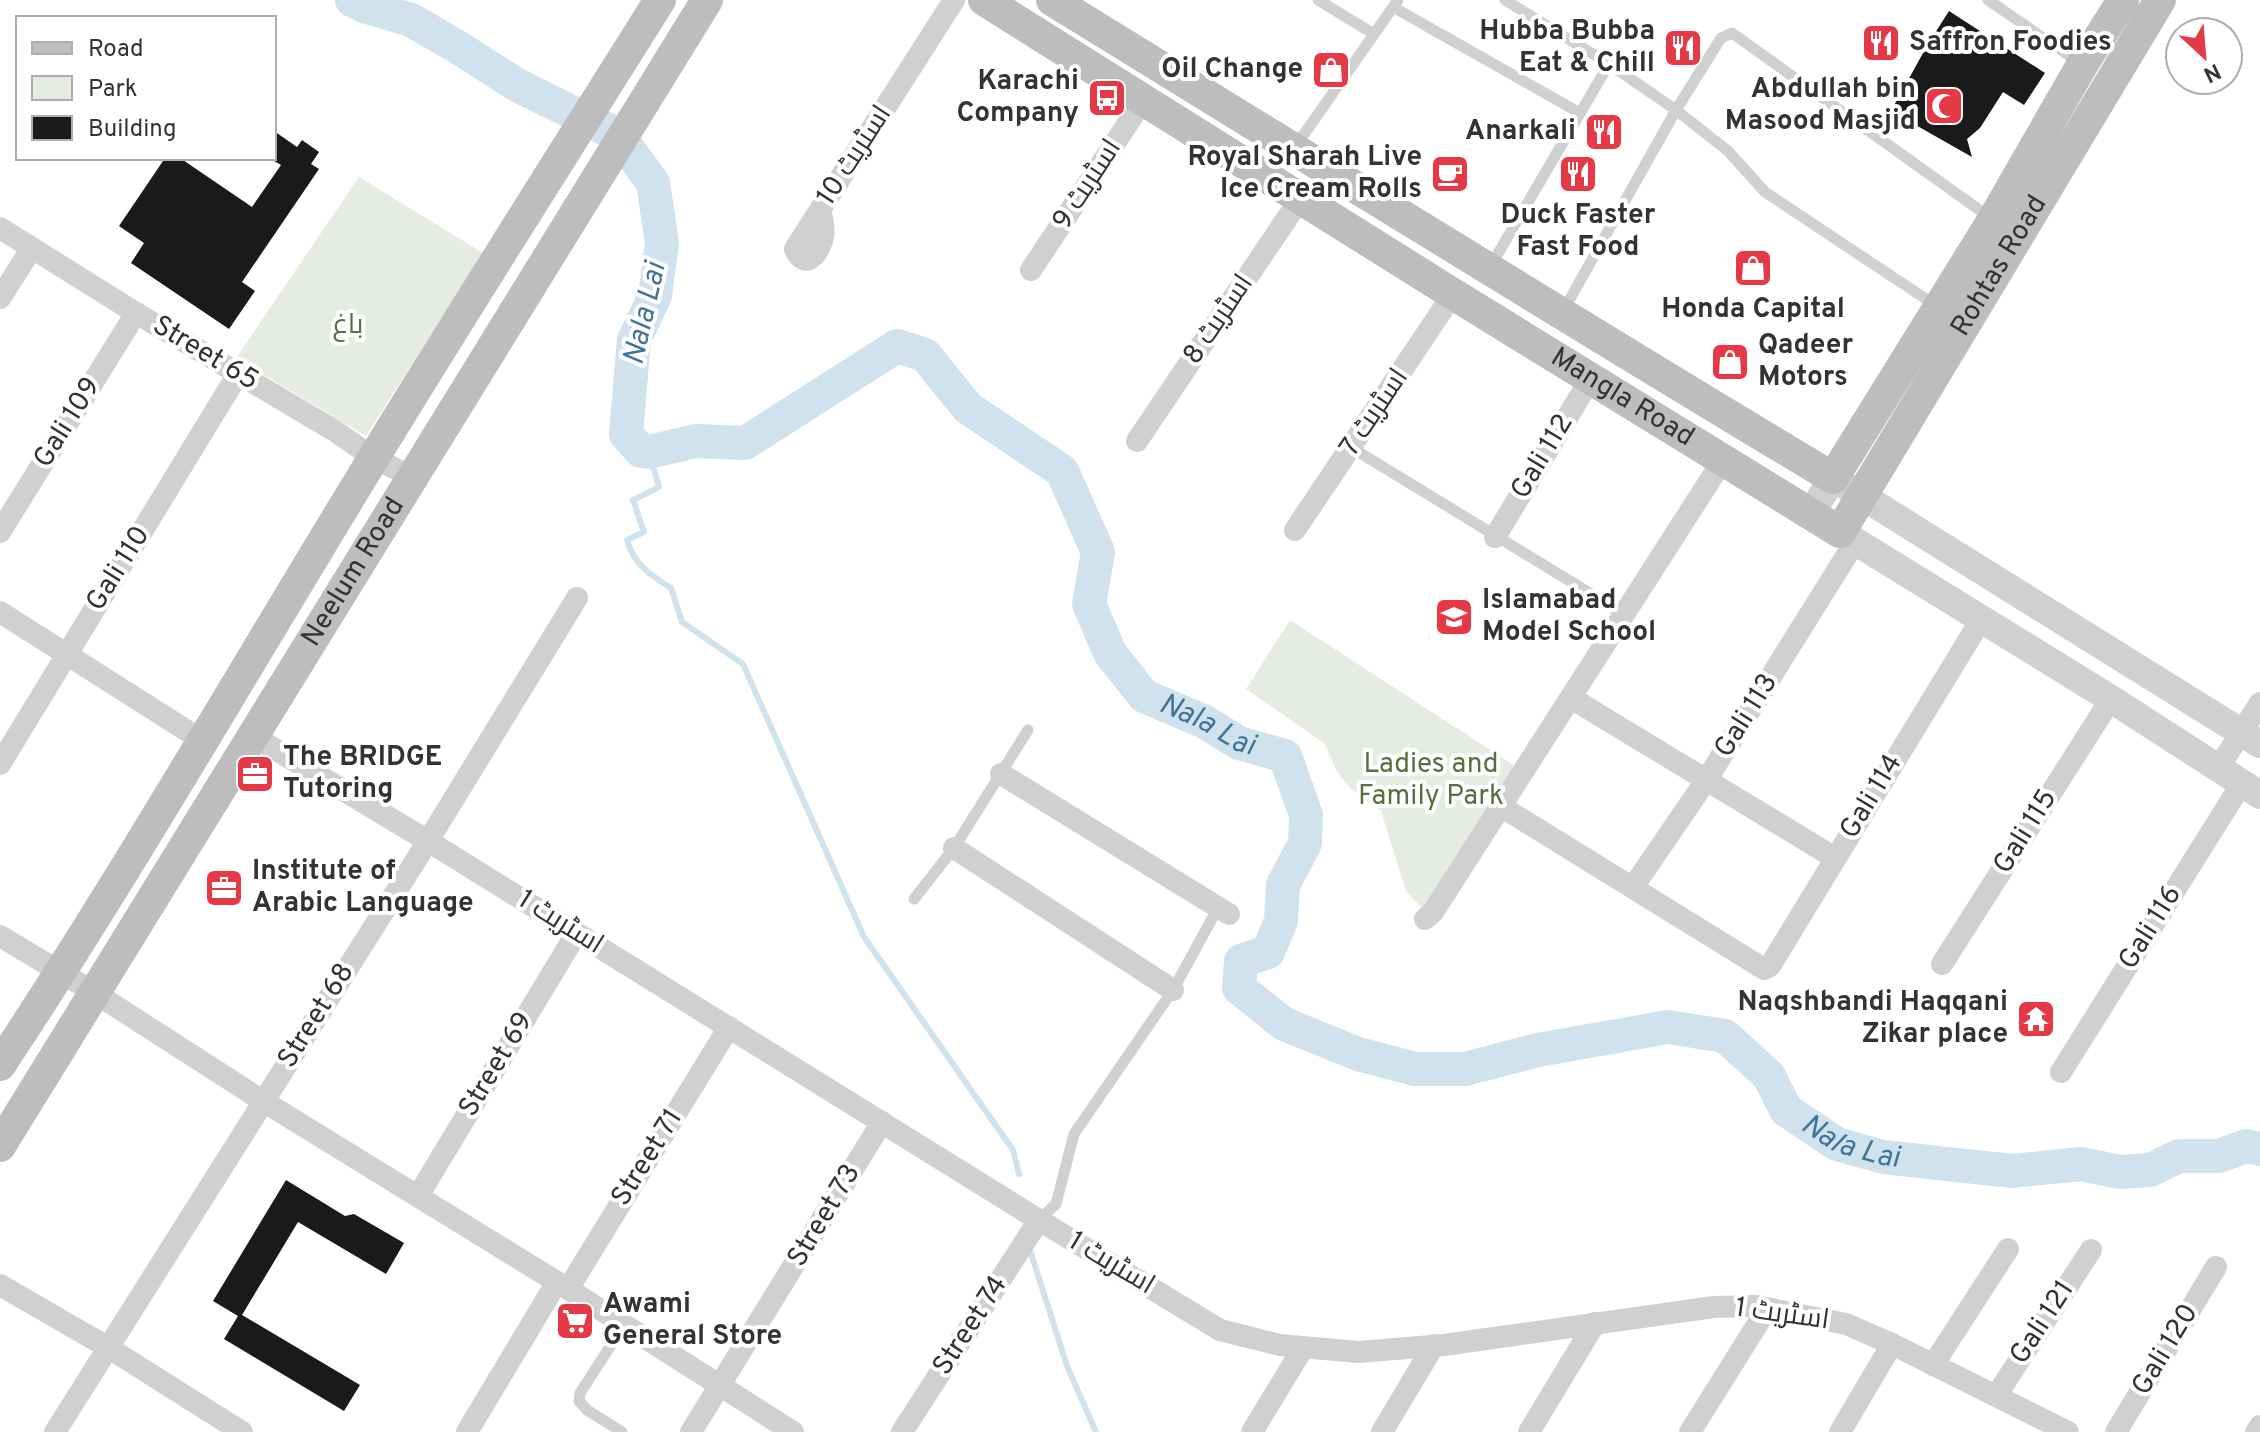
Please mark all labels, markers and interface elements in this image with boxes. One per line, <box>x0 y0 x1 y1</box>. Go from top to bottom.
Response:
place label: Hubba Bubba Eat & Chill <box>1479 14 1655 82</box>
legend <box>16 16 276 160</box>
north arrow <box>2164 16 2244 96</box>
restaurant icon: Saffron Foodies <box>1860 22 1902 64</box>
place label: Saffron Foodies <box>1909 25 2112 61</box>
restaurant icon: Hubba Bubba Eat & Chill <box>1662 27 1704 69</box>
text: Road <box>88 35 144 65</box>
shop icon: Oil Change <box>1310 49 1352 91</box>
place label: Oil Change <box>1161 52 1303 88</box>
text: N <box>2199 56 2225 87</box>
place label: Karachi Company <box>957 64 1079 132</box>
place label: Abdullah bin Masood Masjid <box>1725 72 1916 140</box>
text: Park <box>88 75 138 105</box>
bus stop icon: Karachi Company <box>1086 77 1128 119</box>
mosque icon: Abdullah bin Masood Masjid <box>1923 85 1965 127</box>
street label: اسٹریٹ 10 <box>809 99 901 213</box>
restaurant icon: Anarkali <box>1583 111 1625 153</box>
place label: Anarkali <box>1465 114 1576 150</box>
text: Building <box>88 115 177 145</box>
street label: اسٹریٹ 9 <box>1045 133 1131 237</box>
place label: Royal Sharah Live Ice Cream Rolls <box>1187 140 1422 208</box>
cafe icon: Royal Sharah Live Ice Cream Rolls <box>1429 153 1471 195</box>
restaurant icon: Duck Faster Fast Food <box>1557 153 1599 195</box>
street label: Rohtas Road <box>1944 189 2056 343</box>
place label: Duck Faster Fast Food <box>1501 198 1656 266</box>
shop icon: Honda Capital <box>1732 247 1774 289</box>
water label: Nala Lai <box>616 258 676 369</box>
street label: اسٹریٹ 8 <box>1176 268 1262 372</box>
place label: Honda Capital <box>1661 292 1845 328</box>
street label: Street 65 <box>145 308 265 400</box>
park label: باغ <box>332 308 364 344</box>
place label: Qadeer Motors <box>1758 328 1853 396</box>
street label: Mangla Road <box>1544 340 1701 456</box>
shop icon: Qadeer Motors <box>1709 341 1751 383</box>
street label: اسٹریٹ 7 <box>1332 362 1418 464</box>
street label: Gali 109 <box>26 371 110 475</box>
street label: Gali 112 <box>1504 408 1582 506</box>
street label: Neelum Road <box>294 491 414 654</box>
street label: Gali 110 <box>79 520 159 618</box>
place label: Islamabad Model School <box>1482 583 1656 651</box>
school or university icon: Islamabad Model School <box>1433 596 1475 638</box>
street label: Gali 113 <box>1707 667 1787 765</box>
water label: Nala Lai <box>1153 686 1261 765</box>
place label: The BRIDGE Tutoring <box>283 740 442 808</box>
park label: Ladies and Family Park <box>1358 747 1504 815</box>
street label: Gali 114 <box>1833 748 1911 846</box>
office icon: The BRIDGE Tutoring <box>234 753 276 795</box>
street label: Gali 115 <box>1986 783 2066 881</box>
place label: Institute of Arabic Language <box>252 854 474 922</box>
office icon: Institute of Arabic Language <box>203 867 245 909</box>
street label: Gali 116 <box>2111 879 2191 977</box>
street label: اسٹریٹ 1 <box>510 883 610 963</box>
street label: Street 68 <box>271 957 363 1075</box>
place label: Naqshbandi Haqqani Zikar place <box>1737 985 2008 1053</box>
temple icon: Naqshbandi Haqqani Zikar place <box>2015 998 2057 1040</box>
street label: Street 69 <box>452 1006 542 1124</box>
street label: Street 71 <box>604 1103 692 1213</box>
water label: Nala Lai <box>1794 1107 1903 1177</box>
street label: Street 73 <box>780 1158 870 1274</box>
street label: اسٹریٹ 1 <box>1061 1224 1161 1304</box>
street label: Street 74 <box>925 1269 1017 1383</box>
street label: Gali 121 <box>2003 1274 2083 1372</box>
place label: Awami General Store <box>603 1287 782 1355</box>
street label: اسٹریٹ 1 <box>1733 1291 1831 1339</box>
street label: Gali 120 <box>2125 1298 2207 1402</box>
supermarket icon: Awami General Store <box>554 1300 596 1342</box>

